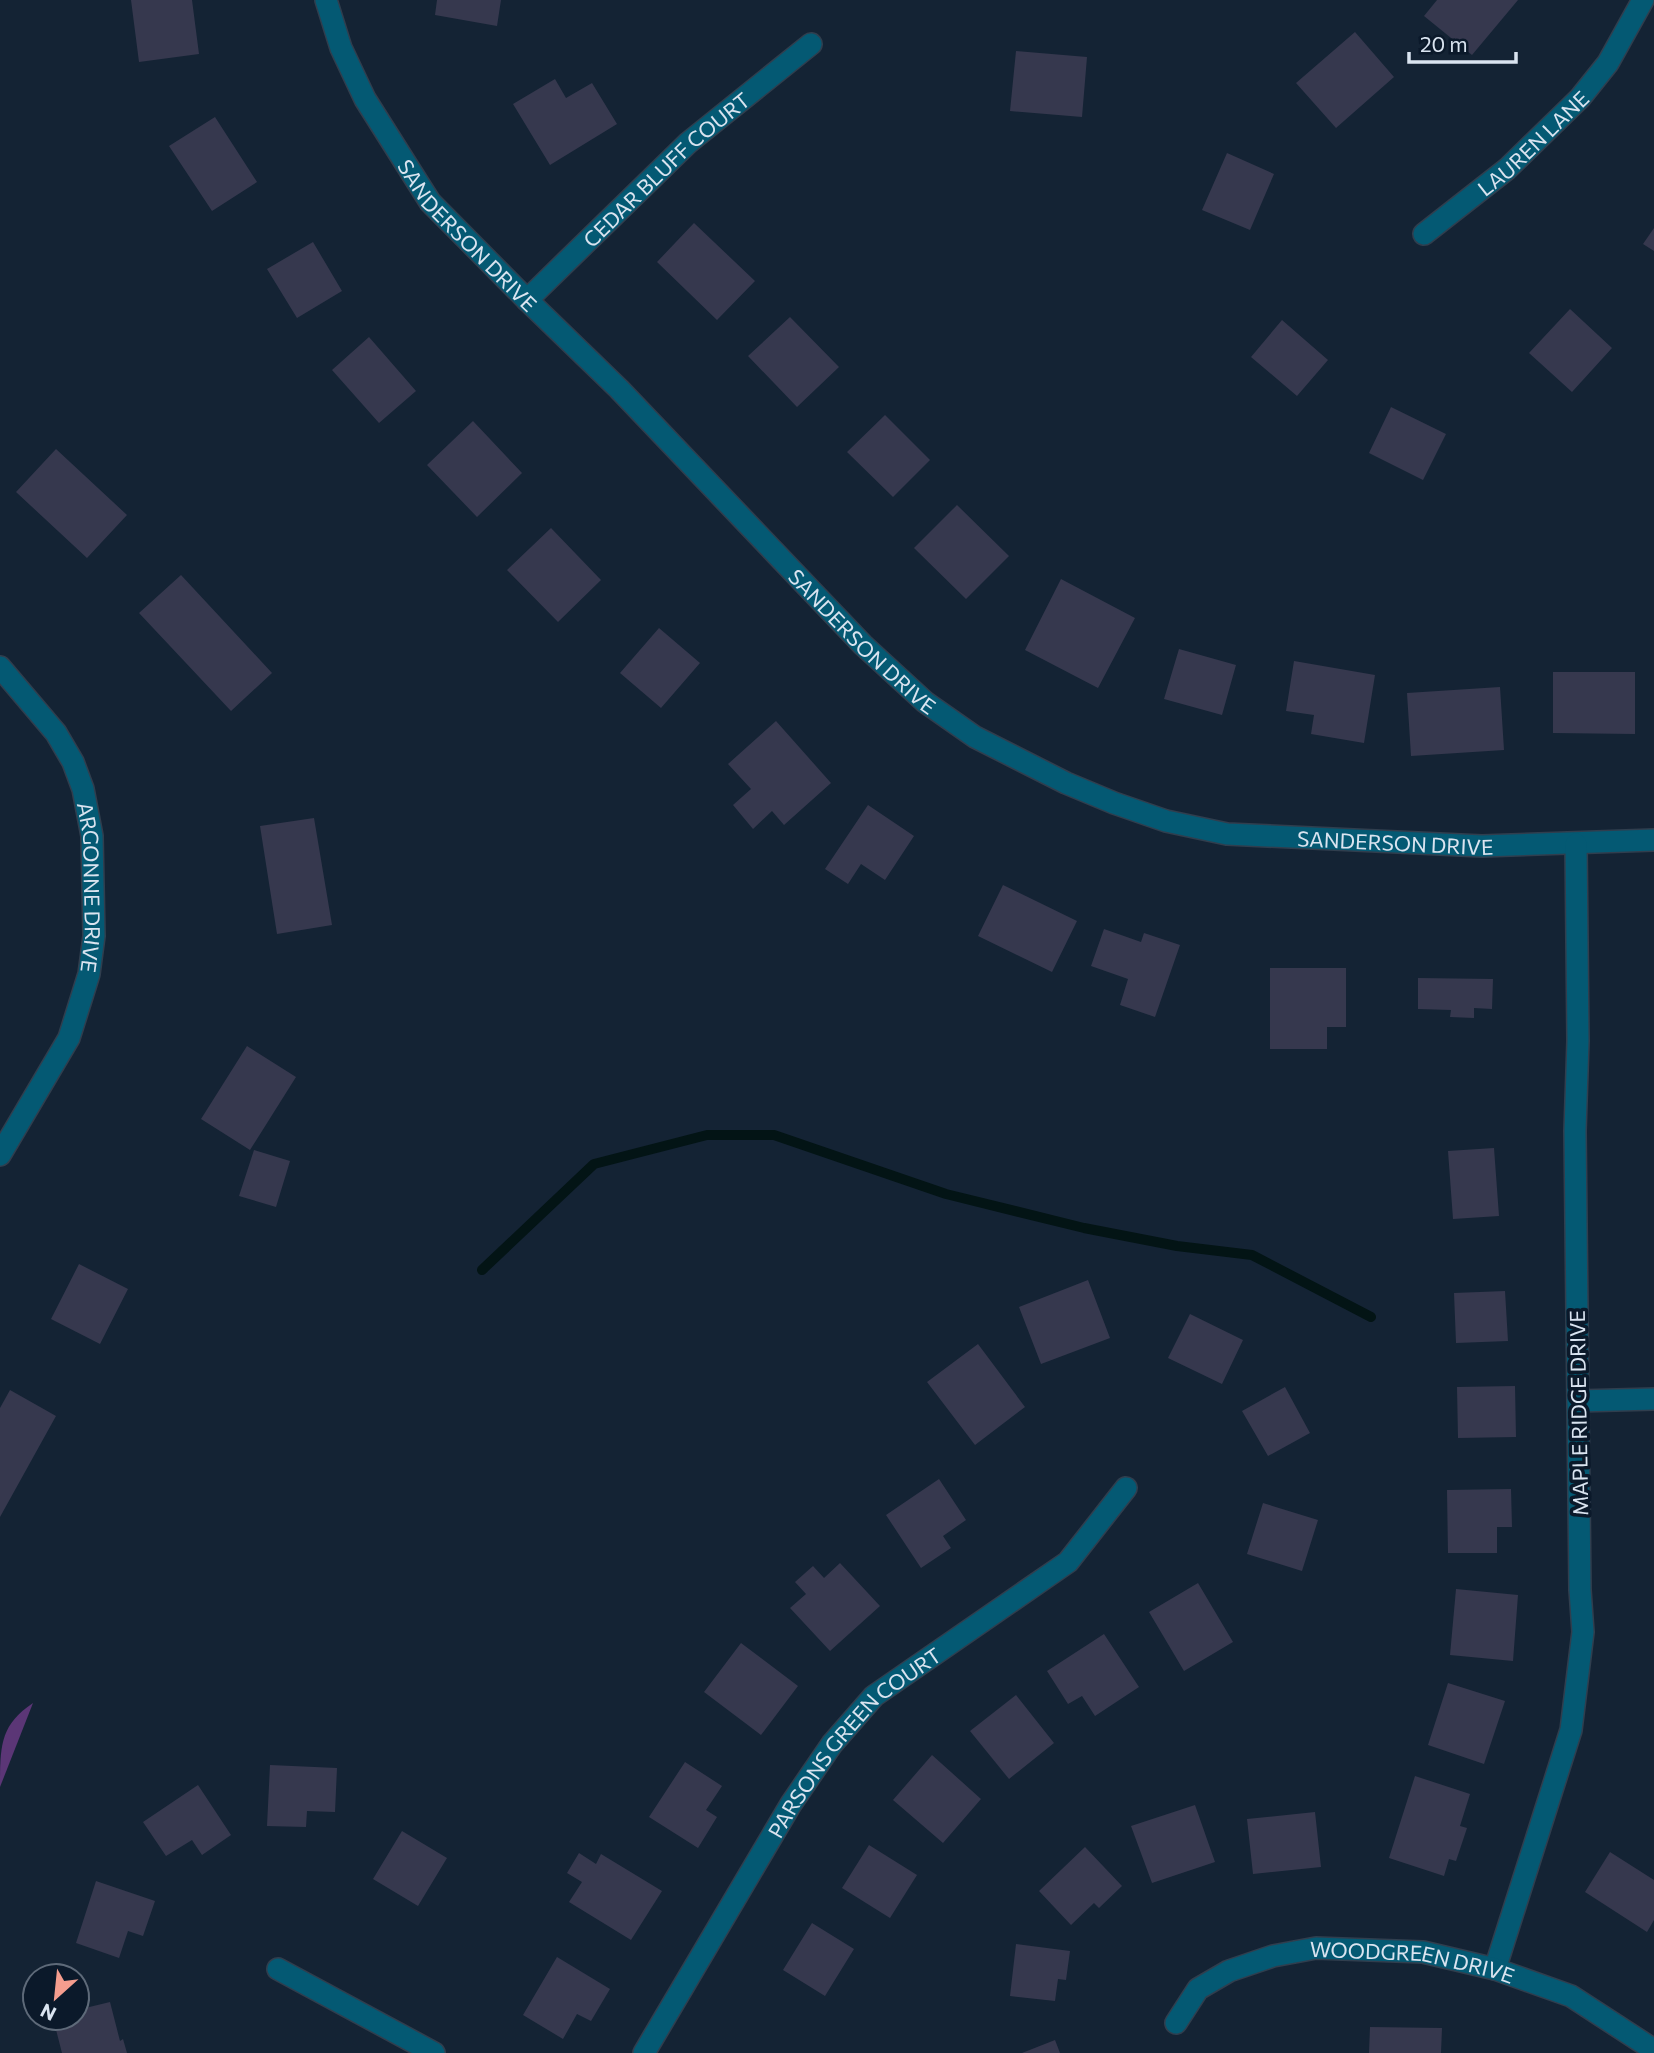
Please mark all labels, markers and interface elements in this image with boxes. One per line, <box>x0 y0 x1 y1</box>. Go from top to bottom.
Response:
scale bar <box>1409 21 1516 65</box>
text: 20 m <box>1420 31 1468 56</box>
street label: LAUREN LANE <box>1472 85 1593 200</box>
street label: CEDAR BLUFF COURT <box>577 86 754 251</box>
street label: SANDERSON DRIVE <box>393 154 543 316</box>
street label: SANDERSON DRIVE <box>784 563 941 719</box>
street label: ARGONNE DRIVE <box>73 800 107 974</box>
street label: SANDERSON DRIVE <box>1297 825 1494 859</box>
street label: MAPLE RIDGE DRIVE <box>1564 1310 1592 1516</box>
street label: PARSONS GREEN COURT <box>762 1642 945 1842</box>
street label: WOODGREEN DRIVE <box>1309 1935 1518 1988</box>
north arrow <box>21 1962 91 2032</box>
text: N <box>36 1999 60 2026</box>

